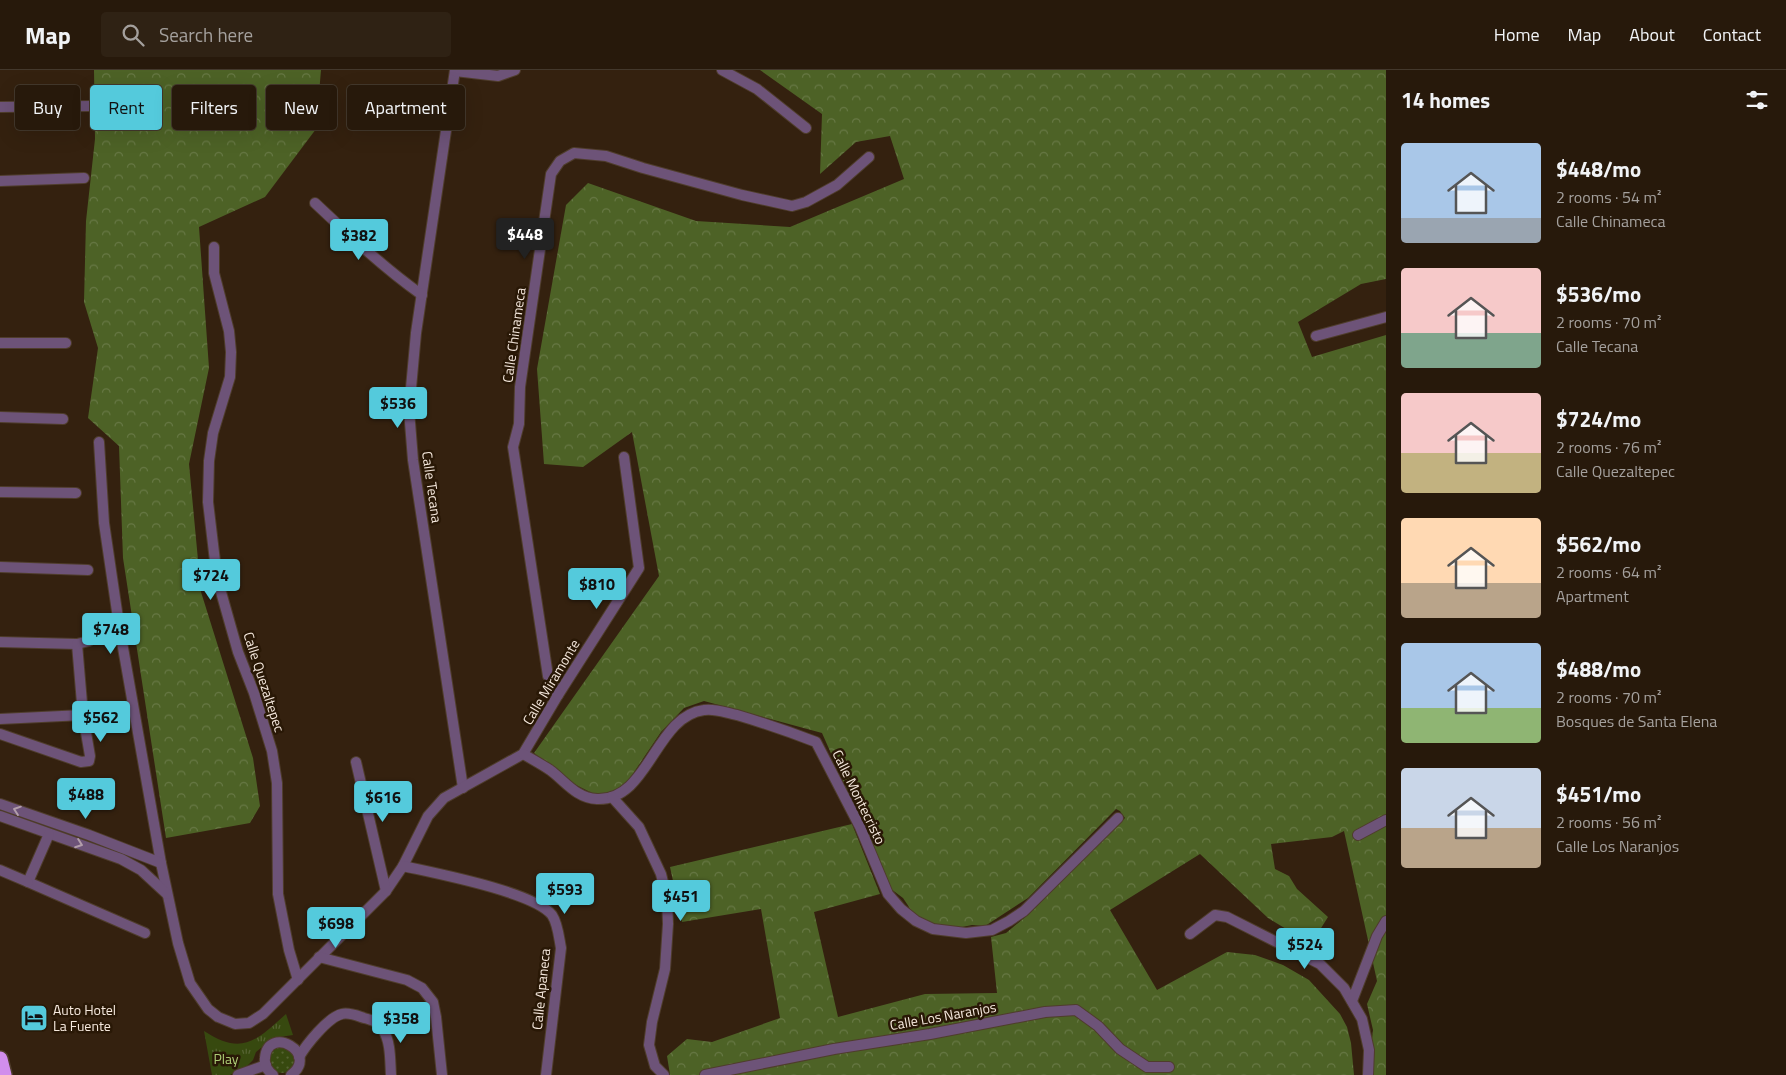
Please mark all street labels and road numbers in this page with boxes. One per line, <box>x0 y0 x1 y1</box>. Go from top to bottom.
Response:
street label: Calle Chinameca <box>496 286 531 384</box>
street label: Calle Tecana <box>417 450 448 524</box>
street label: Calle Quezaltepec <box>238 629 291 735</box>
street label: Calle Miramonte <box>517 635 584 729</box>
street label: Calle Montecristo <box>828 746 891 848</box>
street label: Calle Apaneca <box>526 947 555 1031</box>
street label: Calle Los Naranjos <box>888 996 998 1035</box>

